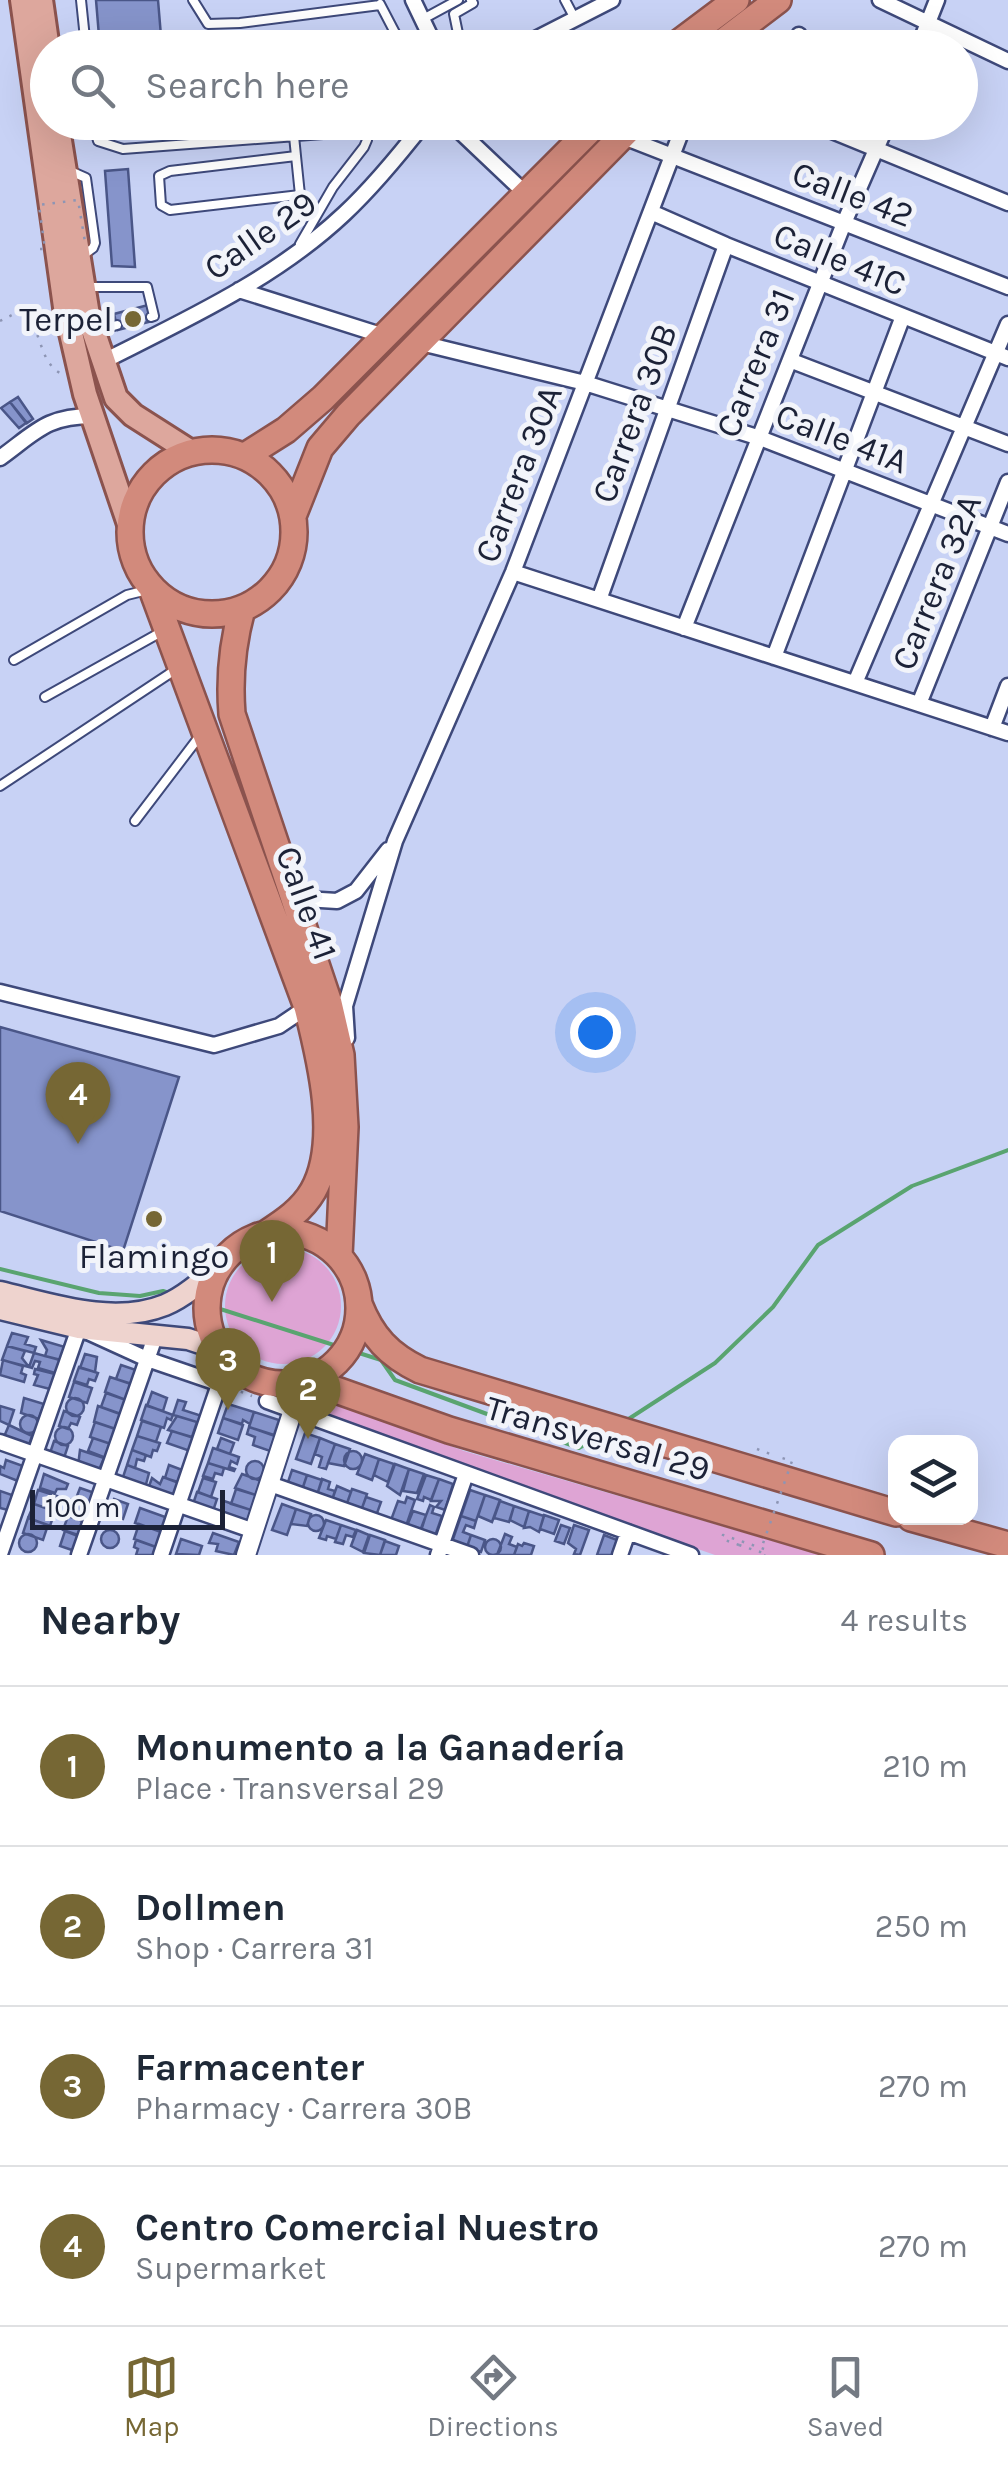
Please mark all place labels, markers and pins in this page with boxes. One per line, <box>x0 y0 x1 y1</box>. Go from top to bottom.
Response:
place label: Terpel <box>19 299 113 340</box>
marker: Terpel <box>122 308 144 330</box>
pin: 4 <box>46 1062 110 1144</box>
marker: Flamingo <box>143 1208 165 1230</box>
pin: 1 <box>240 1220 304 1302</box>
place label: Flamingo <box>79 1236 229 1277</box>
pin: 3 <box>196 1328 260 1410</box>
pin: 2 <box>276 1356 340 1439</box>

